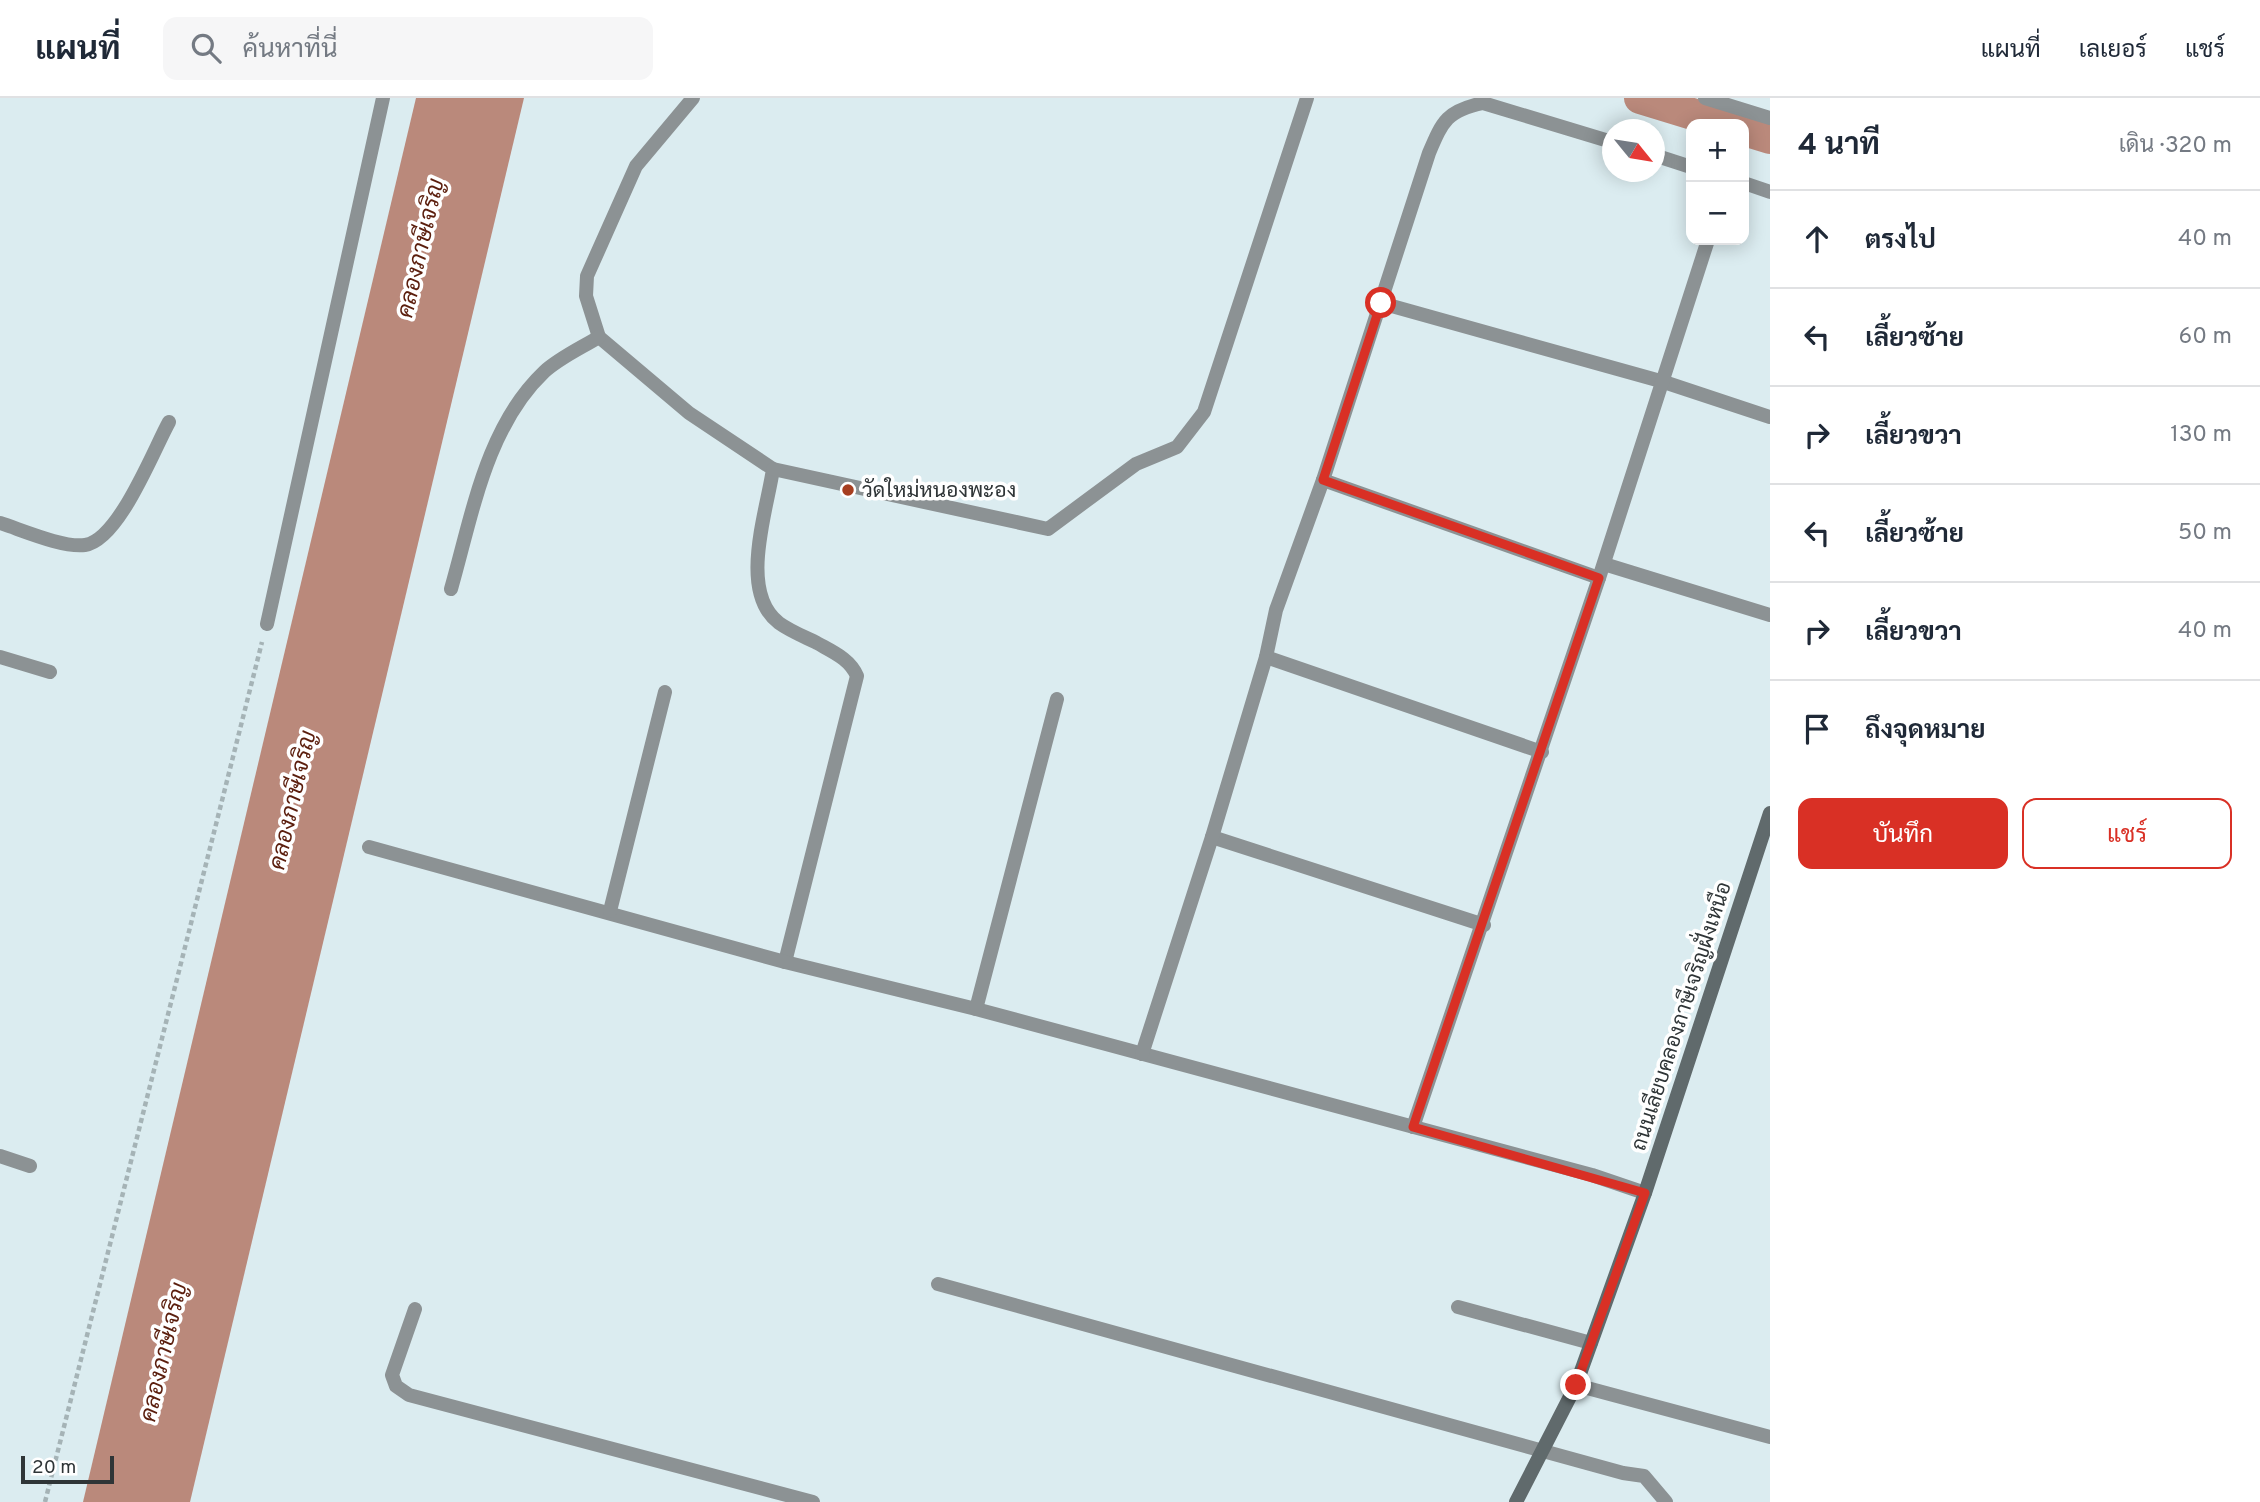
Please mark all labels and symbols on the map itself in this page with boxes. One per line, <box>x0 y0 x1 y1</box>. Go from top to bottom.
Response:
north arrow <box>1602 119 1665 182</box>
water label: คลองภาษีเจริญ <box>389 175 453 321</box>
route start <box>1365 287 1396 318</box>
place label: วัดใหม่หนองพะอง <box>862 477 1016 505</box>
marker: วัดใหม่หนองพะอง <box>840 482 856 498</box>
water label: คลองภาษีเจริญ <box>261 727 325 873</box>
street label: ถนนเลียบคลองภาษีเจริญฝั่งเหนือ <box>1619 876 1739 1154</box>
water label: คลองภาษีเจริญ <box>132 1279 196 1425</box>
route end <box>1560 1369 1591 1400</box>
scale bar <box>21 1453 114 1485</box>

